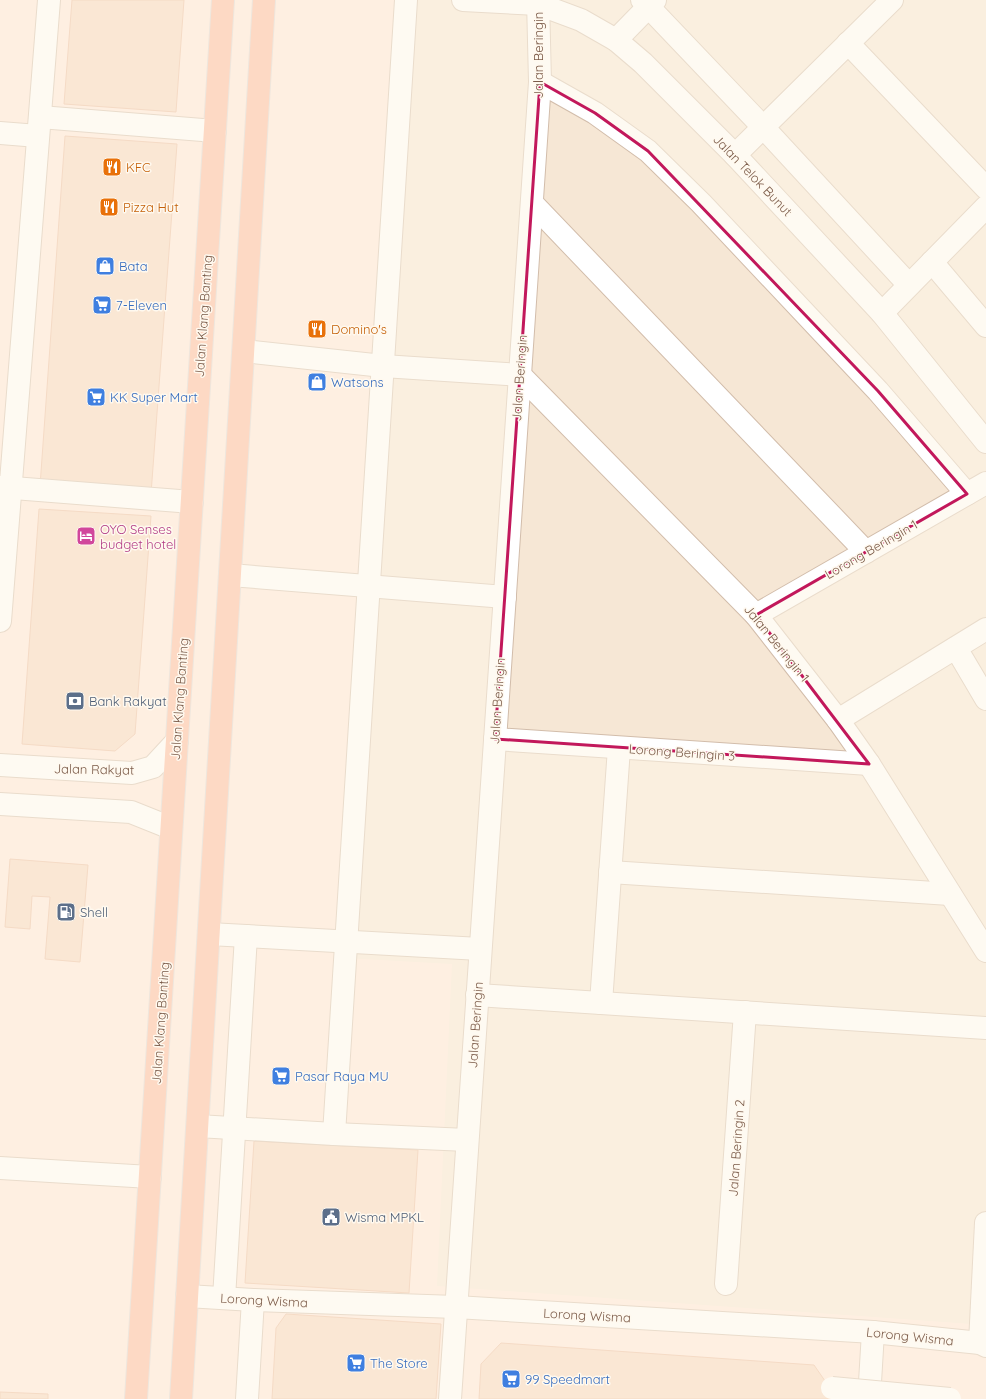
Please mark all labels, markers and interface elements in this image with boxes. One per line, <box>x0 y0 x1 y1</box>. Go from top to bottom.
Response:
street label: Jalan Beringin <box>530 12 546 98</box>
street label: Jalan Telok Bunut <box>710 131 796 219</box>
restaurant icon: KFC <box>101 156 123 178</box>
place label: KFC <box>126 159 151 175</box>
restaurant icon: Pizza Hut <box>98 196 120 218</box>
place label: Pizza Hut <box>123 199 179 215</box>
street label: Jalan Klang Banting <box>191 254 215 378</box>
shop icon: Bata <box>94 255 116 277</box>
place label: Bata <box>119 258 148 274</box>
supermarket icon: 7-Eleven <box>91 294 113 316</box>
place label: 7-Eleven <box>116 297 167 313</box>
restaurant icon: Domino's <box>306 318 328 340</box>
place label: Domino's <box>331 321 387 337</box>
street label: Jalan Beringin <box>508 334 530 422</box>
shop icon: Watsons <box>306 371 328 393</box>
place label: Watsons <box>331 374 384 390</box>
supermarket icon: KK Super Mart <box>85 386 107 408</box>
place label: KK Super Mart <box>110 389 198 405</box>
street label: Lorong Beringin 1 <box>822 516 920 582</box>
place label: OYO Senses budget hotel <box>100 521 176 552</box>
hotel icon: OYO Senses budget hotel <box>75 525 97 547</box>
street label: Jalan Beringin 1 <box>741 601 813 685</box>
street label: Jalan Klang Banting <box>167 637 191 761</box>
street label: Jalan Beringin <box>486 657 508 745</box>
bank icon: Bank Rakyat <box>64 690 86 712</box>
place label: Bank Rakyat <box>89 693 167 709</box>
street label: Lorong Beringin 3 <box>628 740 736 764</box>
street label: Jalan Rakyat <box>54 760 134 778</box>
fuel station icon: Shell <box>55 901 77 923</box>
place label: Shell <box>80 904 108 920</box>
street label: Jalan Klang Banting <box>148 961 172 1085</box>
street label: Jalan Beringin <box>464 981 486 1069</box>
supermarket icon: Pasar Raya MU <box>270 1065 292 1087</box>
place label: Pasar Raya MU <box>295 1068 389 1084</box>
street label: Jalan Beringin 2 <box>725 1099 747 1197</box>
public building icon: Wisma MPKL <box>320 1206 342 1228</box>
place label: Wisma MPKL <box>345 1209 424 1225</box>
street label: Lorong Wisma <box>220 1290 308 1310</box>
street label: Lorong Wisma <box>543 1305 631 1325</box>
street label: Lorong Wisma <box>866 1323 954 1349</box>
supermarket icon: The Store <box>345 1352 367 1374</box>
place label: The Store <box>370 1355 428 1371</box>
supermarket icon: 99 Speedmart <box>500 1368 522 1390</box>
place label: 99 Speedmart <box>525 1371 610 1387</box>

